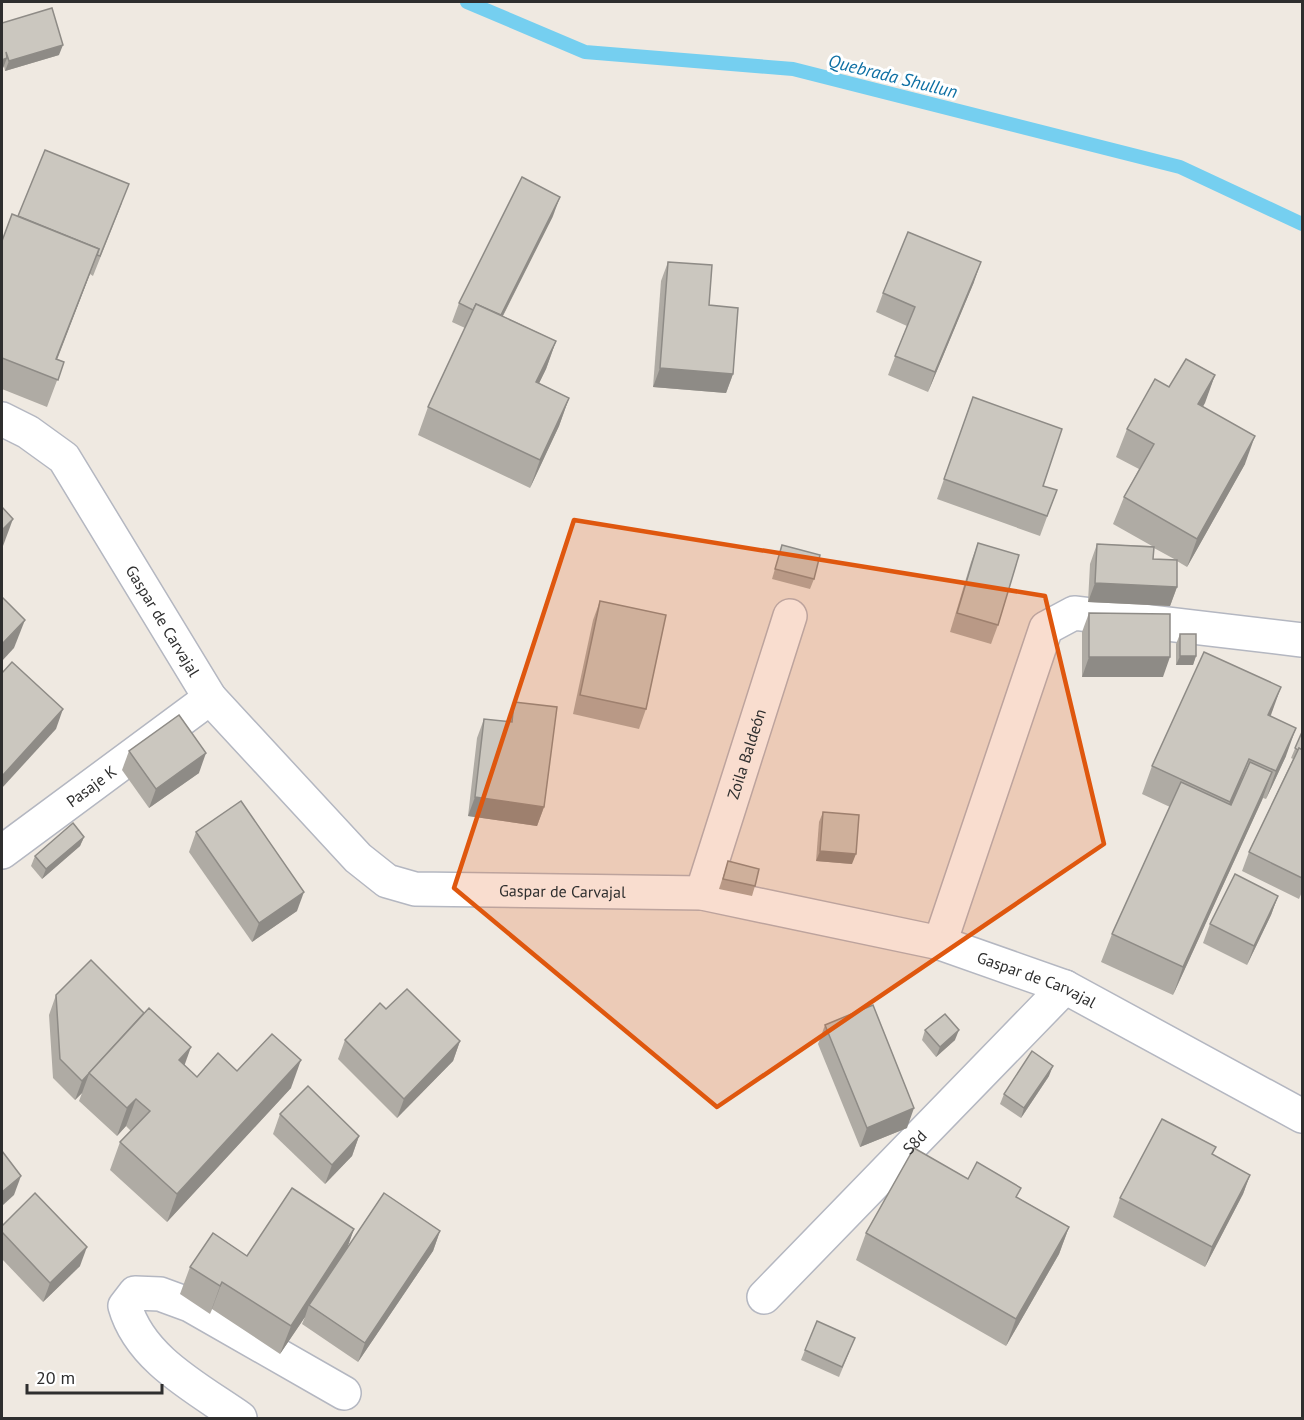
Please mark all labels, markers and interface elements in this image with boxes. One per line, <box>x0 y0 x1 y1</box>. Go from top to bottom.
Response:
water label: Quebrada Shullun <box>826 49 960 103</box>
street label: Gaspar de Carvajal <box>122 561 205 680</box>
street label: Zoila Baldeón <box>723 706 770 801</box>
street label: Pasaje K <box>62 761 120 811</box>
street label: Gaspar de Carvajal <box>499 880 626 902</box>
street label: Gaspar de Carvajal <box>974 947 1100 1012</box>
street label: S8d <box>898 1126 931 1158</box>
scale bar <box>27 1357 162 1395</box>
text: 20 m <box>36 1366 75 1389</box>

